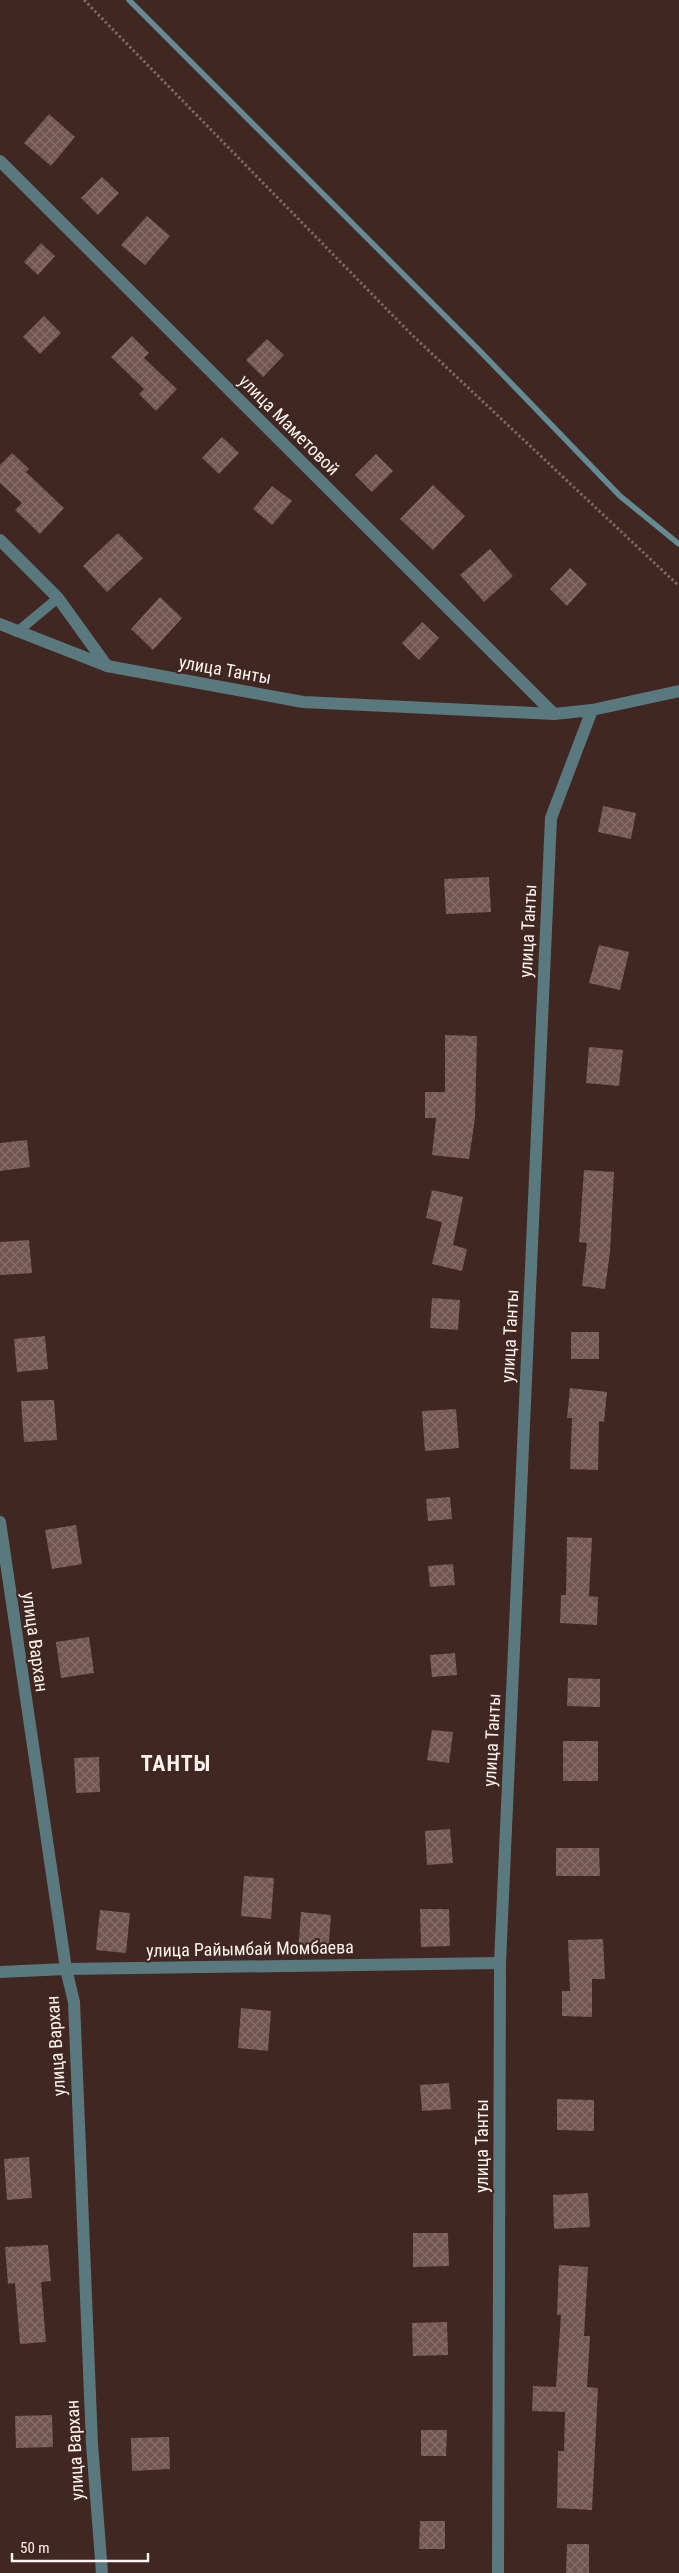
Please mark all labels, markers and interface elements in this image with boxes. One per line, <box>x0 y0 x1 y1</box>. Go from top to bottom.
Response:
street label: улица Маметовой <box>235 370 344 479</box>
street label: улица Танты <box>177 651 273 688</box>
street label: улица Танты <box>515 884 540 978</box>
street label: улица Танты <box>497 1289 522 1383</box>
street label: улица Вархан <box>18 1591 53 1693</box>
street label: улица Танты <box>479 1693 504 1787</box>
district label: ТАНТЫ <box>141 1751 211 1776</box>
street label: улица Райымбай Момбаева <box>146 1936 354 1961</box>
street label: улица Вархан <box>42 1995 69 2097</box>
street label: улица Танты <box>471 2099 492 2193</box>
street label: улица Вархан <box>61 2399 88 2501</box>
scale bar <box>12 2530 149 2562</box>
text: 50 m <box>20 2539 50 2557</box>

